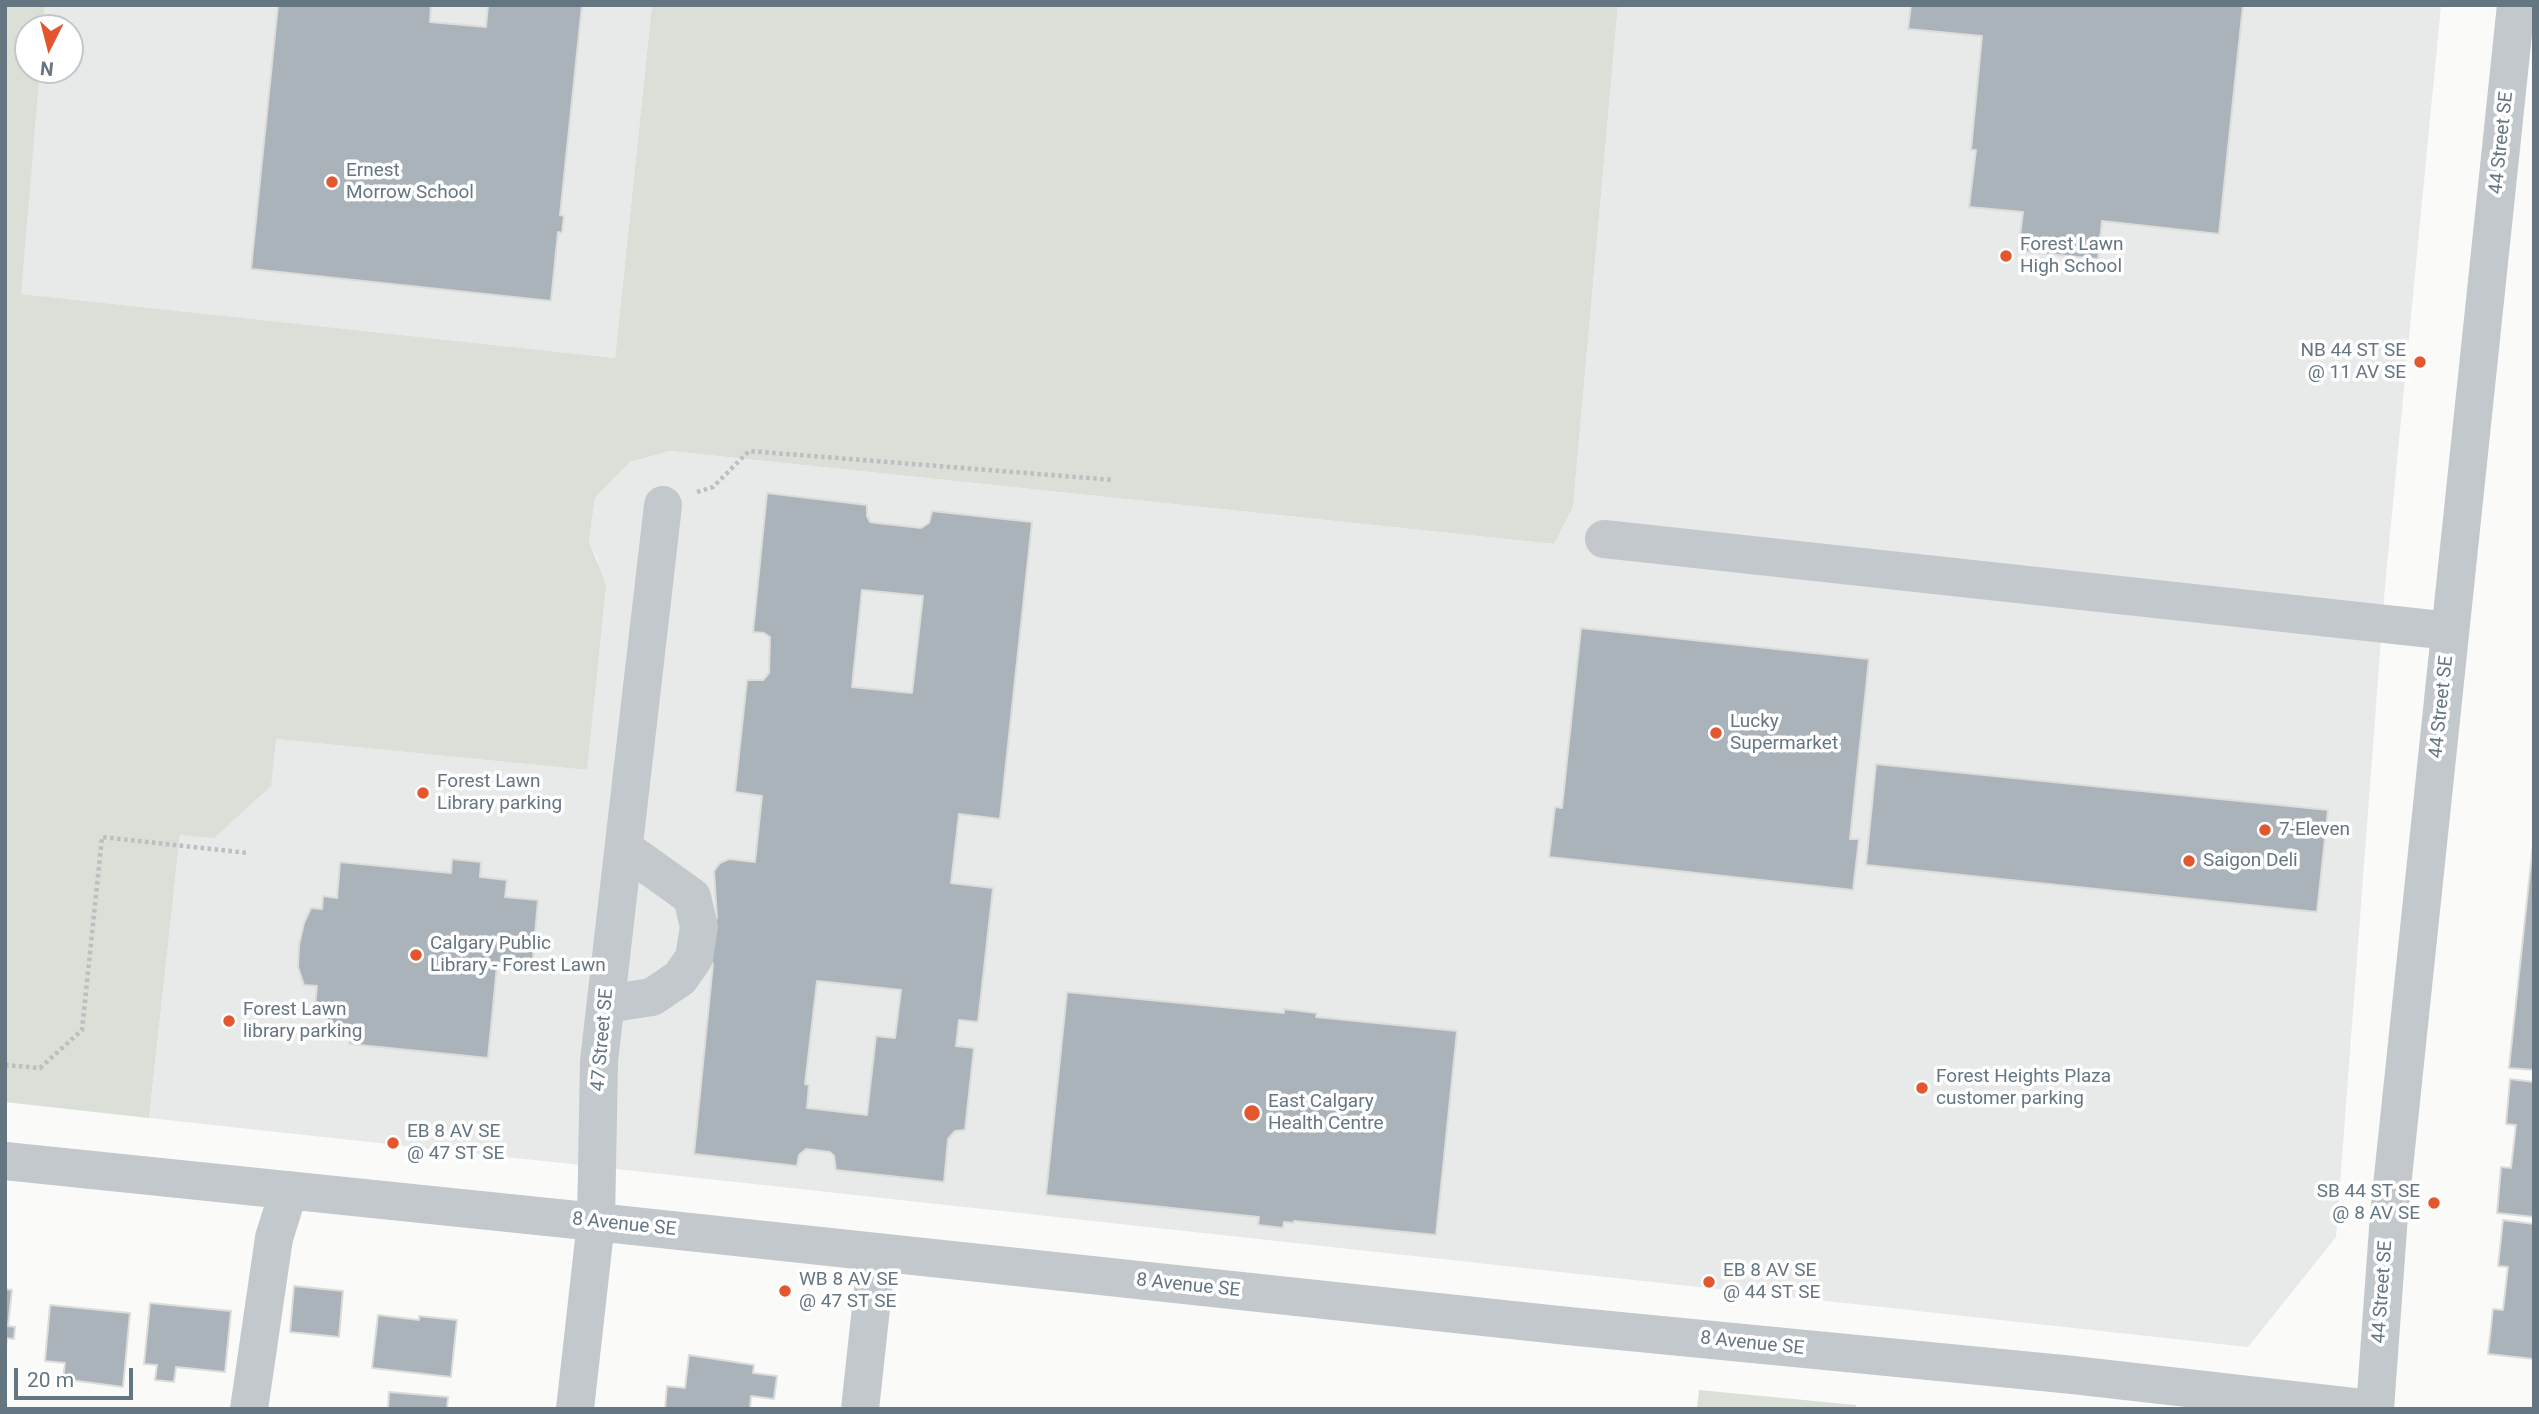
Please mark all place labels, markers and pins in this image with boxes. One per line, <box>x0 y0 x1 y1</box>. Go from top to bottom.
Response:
place label: Ernest Morrow School <box>346 160 474 204</box>
marker: Ernest Morrow School <box>324 174 340 190</box>
place label: Forest Lawn High School <box>2020 234 2124 278</box>
marker: Forest Lawn High School <box>1998 248 2014 264</box>
place label: NB 44 ST SE @ 11 AV SE <box>2300 340 2406 384</box>
marker: NB 44 ST SE @ 11 AV SE <box>2412 354 2428 370</box>
place label: Lucky Supermarket <box>1730 711 1838 755</box>
marker: Lucky Supermarket <box>1708 725 1724 741</box>
place label: Forest Lawn Library parking <box>437 771 562 815</box>
marker: Forest Lawn Library parking <box>415 785 431 801</box>
place label: 7-Eleven <box>2279 819 2350 841</box>
marker: 7-Eleven <box>2257 822 2273 838</box>
place label: Saigon Deli <box>2203 850 2298 872</box>
marker: Saigon Deli <box>2181 853 2197 869</box>
place label: Calgary Public Library - Forest Lawn <box>430 933 606 977</box>
marker: Calgary Public Library - Forest Lawn <box>408 947 424 963</box>
place label: Forest Lawn library parking <box>243 999 362 1043</box>
marker: Forest Lawn library parking <box>221 1013 237 1029</box>
place label: Forest Heights Plaza customer parking <box>1936 1066 2111 1110</box>
marker: Forest Heights Plaza customer parking <box>1914 1080 1930 1096</box>
place label: East Calgary Health Centre <box>1268 1091 1383 1135</box>
marker: East Calgary Health Centre <box>1242 1103 1262 1123</box>
place label: EB 8 AV SE @ 47 ST SE <box>407 1121 504 1165</box>
marker: EB 8 AV SE @ 47 ST SE <box>385 1135 401 1151</box>
place label: SB 44 ST SE @ 8 AV SE <box>2317 1181 2420 1225</box>
marker: SB 44 ST SE @ 8 AV SE <box>2426 1195 2442 1211</box>
place label: EB 8 AV SE @ 44 ST SE <box>1723 1260 1820 1304</box>
place label: WB 8 AV SE @ 47 ST SE <box>799 1269 898 1313</box>
marker: EB 8 AV SE @ 44 ST SE <box>1701 1274 1717 1290</box>
marker: WB 8 AV SE @ 47 ST SE <box>777 1283 793 1299</box>

